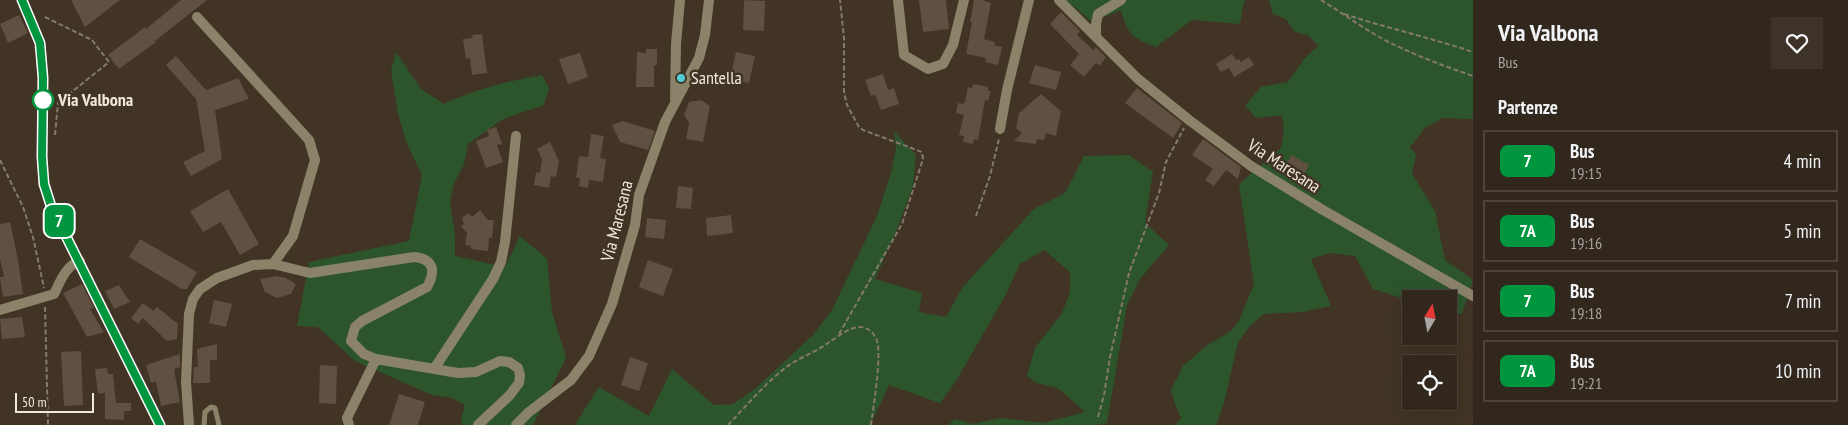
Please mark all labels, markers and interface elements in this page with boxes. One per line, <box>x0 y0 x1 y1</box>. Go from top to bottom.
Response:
text: Via Valbona <box>1498 17 1598 48</box>
button: heart <box>1771 17 1823 69</box>
text: Bus <box>1498 52 1518 72</box>
place label: Santella <box>691 66 742 89</box>
marker: Santella <box>675 72 687 84</box>
place label: Via Valbona <box>57 88 133 111</box>
marker: Via Valbona <box>32 89 54 111</box>
text: Partenze <box>1498 95 1558 119</box>
street label: Via Maresana <box>1242 133 1325 198</box>
text: Bus <box>1570 139 1594 163</box>
text: 7 <box>1523 149 1532 172</box>
text: 4 min <box>1784 149 1821 173</box>
text: 19:15 <box>1570 163 1602 183</box>
street label: Via Maresana <box>595 178 638 265</box>
line badge: 7 <box>43 205 75 237</box>
text: 7 <box>55 209 63 232</box>
text: Bus <box>1570 209 1594 233</box>
text: 7A <box>1519 219 1536 242</box>
text: 5 min <box>1784 219 1821 243</box>
text: 19:16 <box>1570 233 1602 253</box>
text: Bus <box>1570 279 1594 303</box>
text: 7 <box>1523 289 1532 312</box>
text: 7 min <box>1784 289 1821 313</box>
north arrow <box>1402 290 1458 345</box>
map controls <box>1402 290 1457 410</box>
text: 19:18 <box>1570 303 1602 323</box>
text: Bus <box>1570 349 1594 373</box>
button: locate <box>1402 355 1457 410</box>
text: 7A <box>1519 359 1536 382</box>
text: 10 min <box>1775 359 1821 383</box>
text: 19:21 <box>1570 373 1602 393</box>
scale bar <box>15 390 94 413</box>
text: 50 m <box>22 393 47 411</box>

